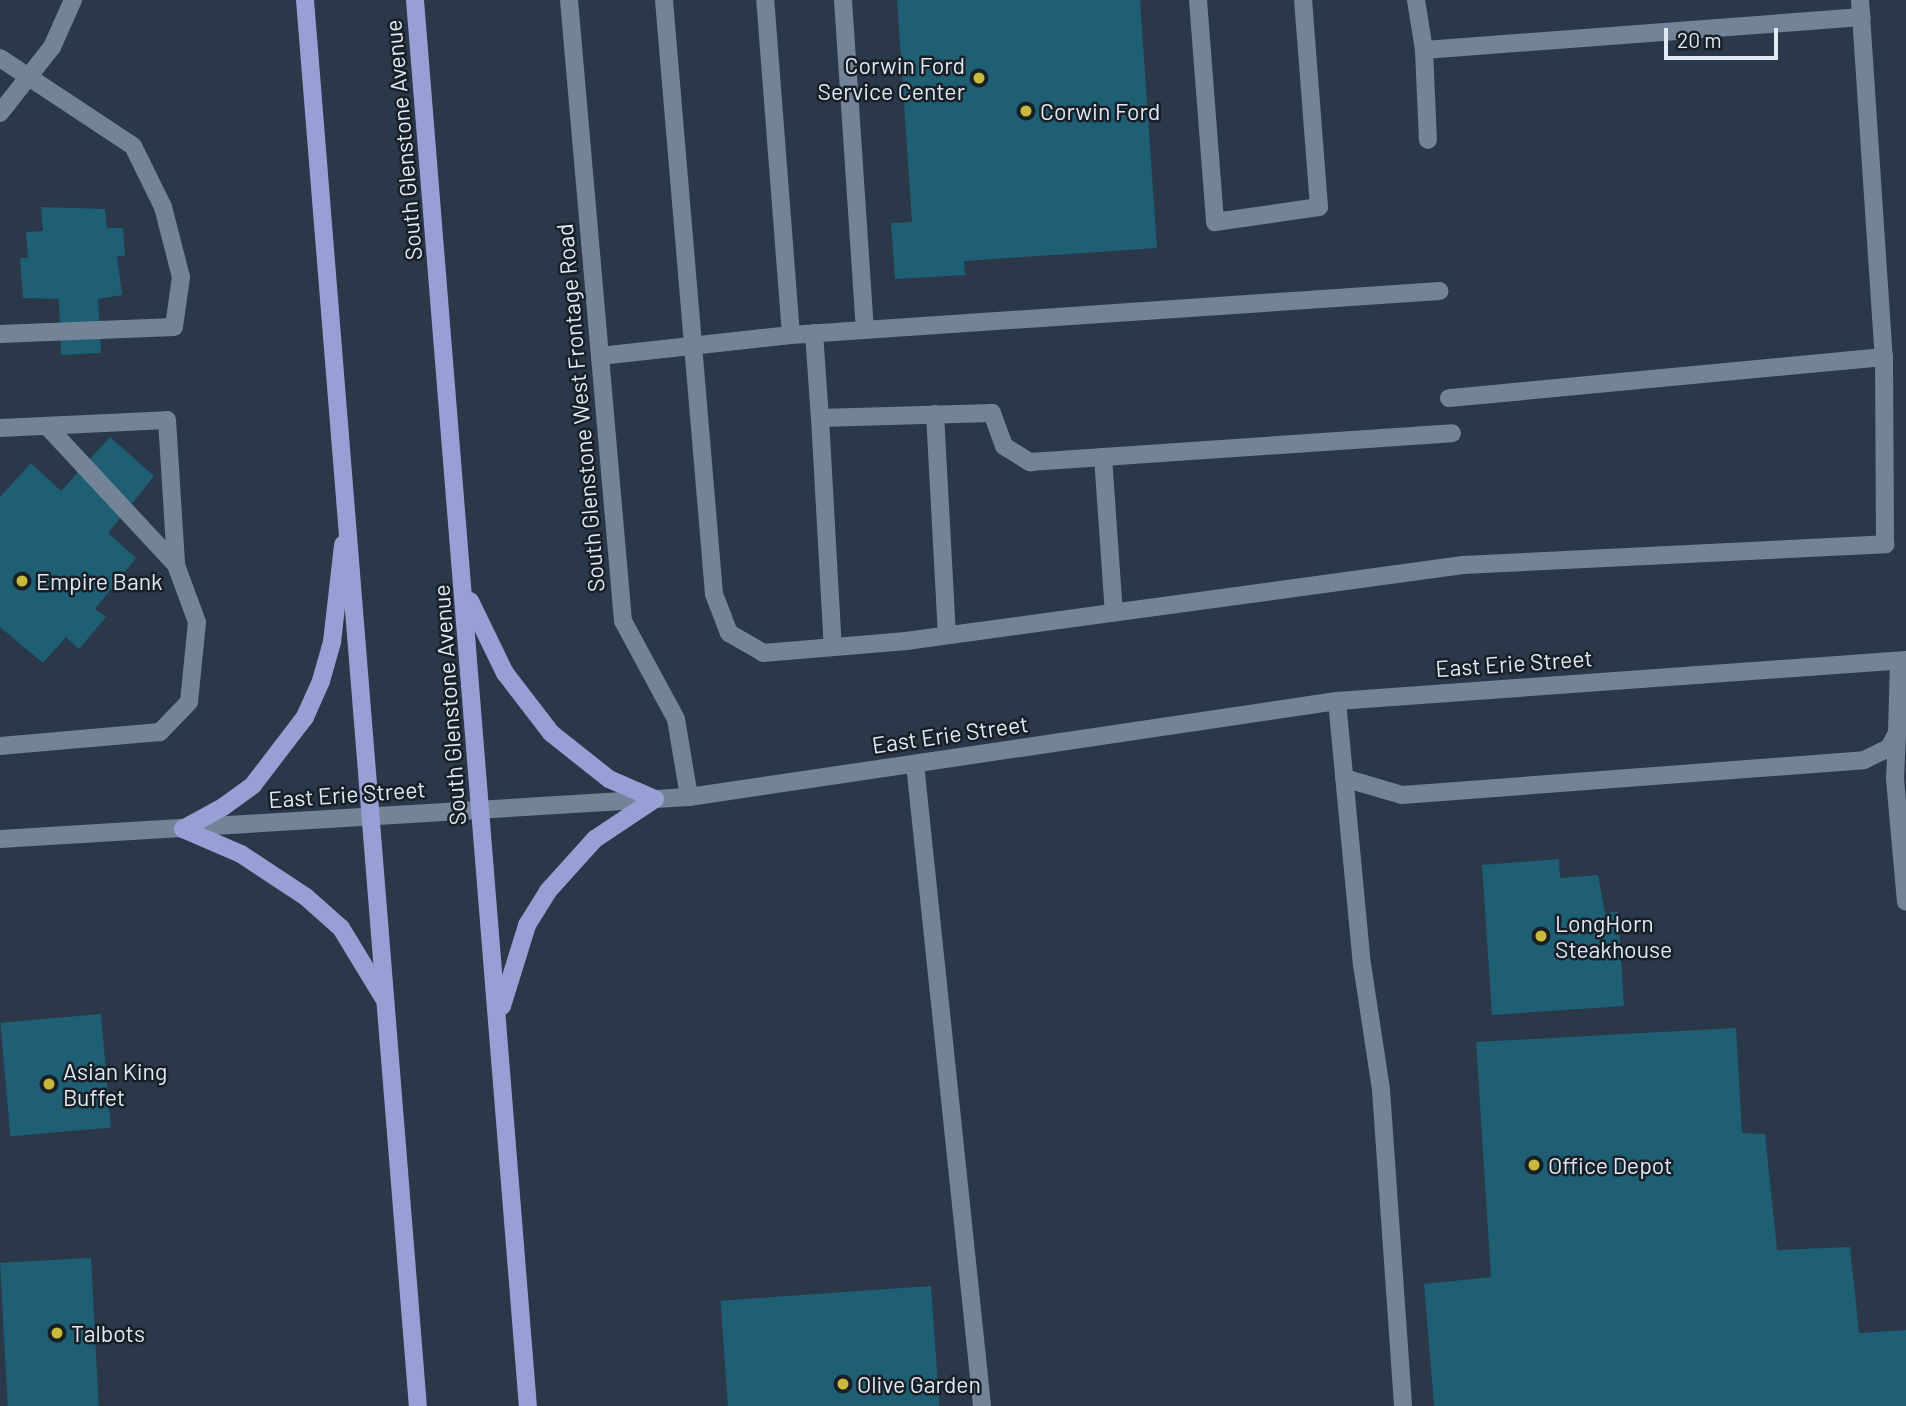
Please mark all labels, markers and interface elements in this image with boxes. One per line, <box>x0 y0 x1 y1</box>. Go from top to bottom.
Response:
scale bar <box>1668 14 1782 58</box>
street label: South Glenstone Avenue <box>379 19 427 261</box>
text: 20 m <box>1677 27 1722 52</box>
place label: Corwin Ford Service Center <box>818 51 965 105</box>
marker: Corwin Ford Service Center <box>971 70 987 86</box>
place label: Corwin Ford <box>1040 97 1160 125</box>
marker: Corwin Ford <box>1018 103 1034 119</box>
street label: South Glenstone West Frontage Road <box>550 223 610 593</box>
place label: Empire Bank <box>36 567 163 595</box>
marker: Empire Bank <box>14 573 30 589</box>
street label: South Glenstone Avenue <box>427 584 471 826</box>
street label: East Erie Street <box>1434 644 1594 682</box>
street label: East Erie Street <box>870 709 1030 759</box>
street label: East Erie Street <box>267 775 427 813</box>
place label: LongHorn Steakhouse <box>1555 909 1672 963</box>
marker: LongHorn Steakhouse <box>1533 928 1549 944</box>
place label: Asian King Buffet <box>63 1057 167 1111</box>
marker: Asian King Buffet <box>41 1076 57 1092</box>
place label: Office Depot <box>1548 1151 1672 1179</box>
marker: Office Depot <box>1526 1157 1542 1173</box>
place label: Talbots <box>71 1319 145 1347</box>
marker: Talbots <box>49 1325 65 1341</box>
place label: Olive Garden <box>857 1370 981 1398</box>
marker: Olive Garden <box>835 1376 851 1392</box>

